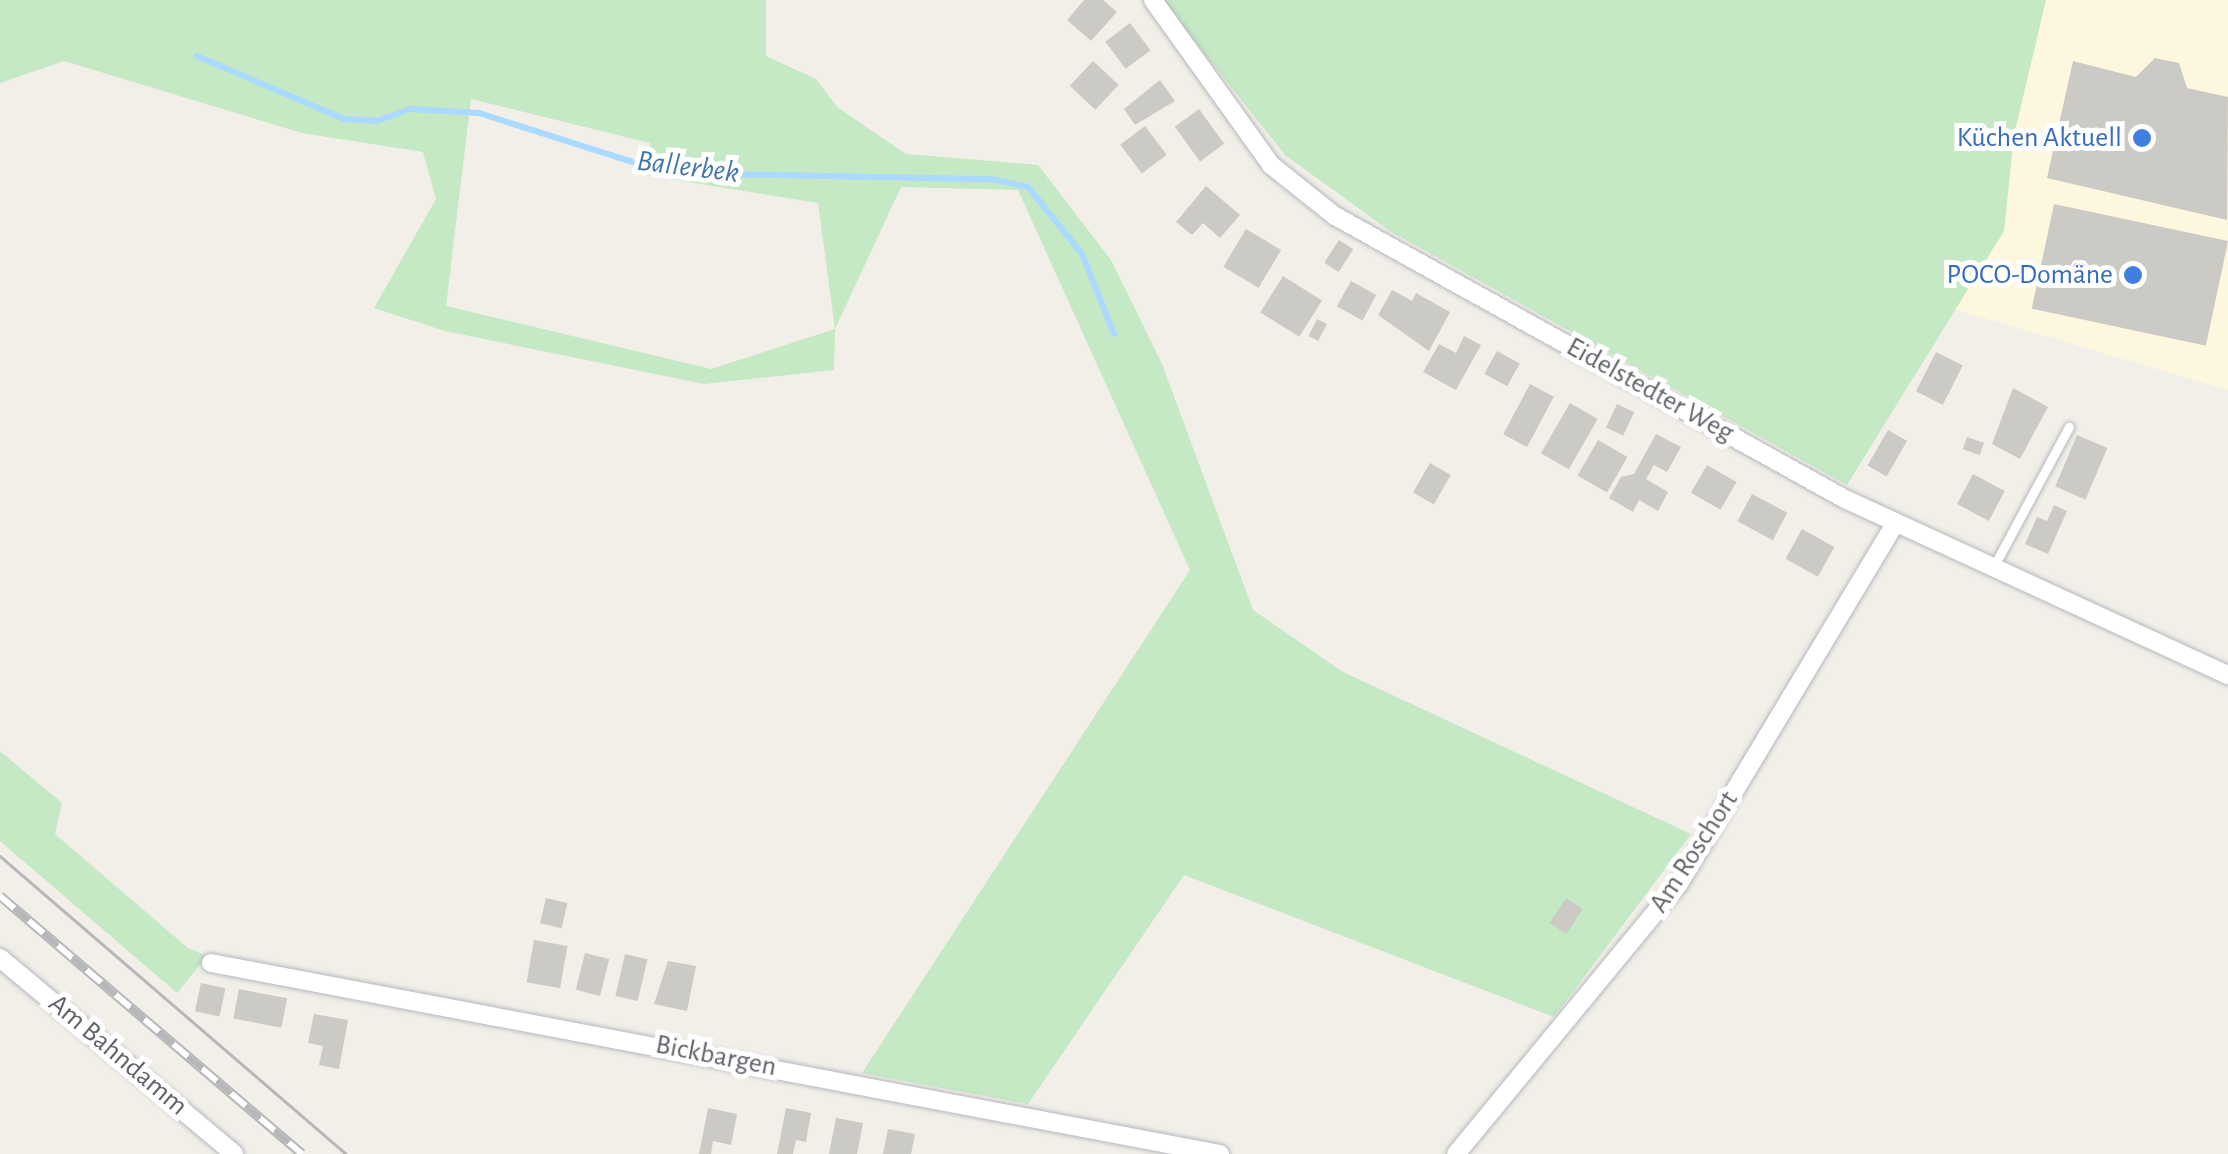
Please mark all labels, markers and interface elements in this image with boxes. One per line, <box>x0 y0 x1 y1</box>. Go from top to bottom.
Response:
place label: Küchen Aktuell <box>1957 121 2122 155</box>
marker: Küchen Aktuell <box>2131 127 2153 149</box>
water label: Ballerbek <box>635 143 741 191</box>
place label: POCO-Domäne <box>1947 258 2113 292</box>
marker: POCO-Domäne <box>2122 264 2144 286</box>
street label: Eidelstedter Weg <box>1560 330 1740 450</box>
street label: Am Roschort <box>1642 785 1746 919</box>
street label: Am Bahndamm <box>42 987 194 1123</box>
street label: Bickbargen <box>653 1028 779 1084</box>

